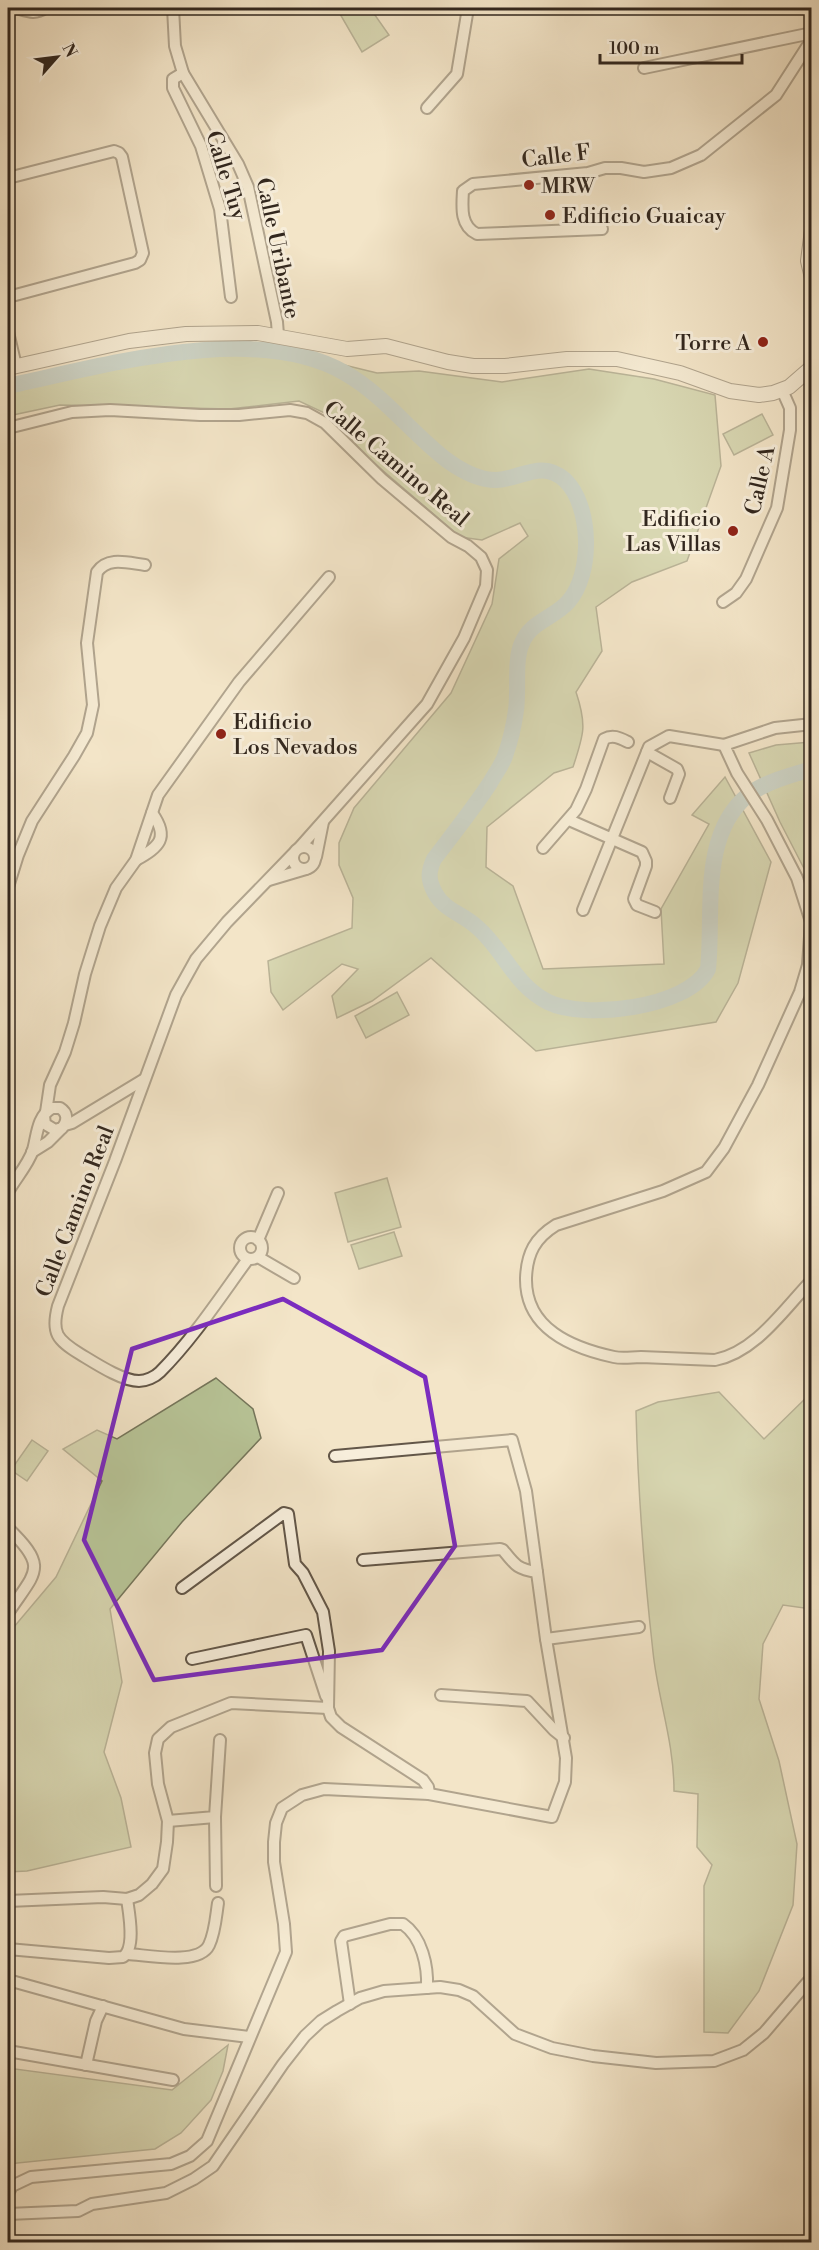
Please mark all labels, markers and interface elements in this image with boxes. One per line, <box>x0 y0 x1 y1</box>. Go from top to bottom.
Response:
north arrow <box>27 27 87 87</box>
scale bar <box>600 27 742 65</box>
text: 100 m <box>609 37 660 60</box>
text: N <box>58 40 81 61</box>
street label: Calle Tuy <box>199 128 252 224</box>
street label: Calle F <box>520 139 592 174</box>
place label: MRW <box>541 173 596 200</box>
street label: Calle Uribante <box>249 175 306 321</box>
marker: MRW <box>522 178 536 192</box>
place label: Edificio Guaicay <box>562 203 726 230</box>
marker: Edificio Guaicay <box>543 208 557 222</box>
place label: Torre A <box>675 330 752 357</box>
marker: Torre A <box>756 335 770 349</box>
street label: Calle Camino Real <box>318 395 475 533</box>
street label: Calle A <box>739 442 782 517</box>
place label: Edificio Las Villas <box>626 506 721 558</box>
marker: Edificio Las Villas <box>726 524 740 538</box>
place label: Edificio Los Nevados <box>233 709 358 761</box>
marker: Edificio Los Nevados <box>214 727 228 741</box>
street label: Calle Camino Real <box>30 1122 121 1301</box>

